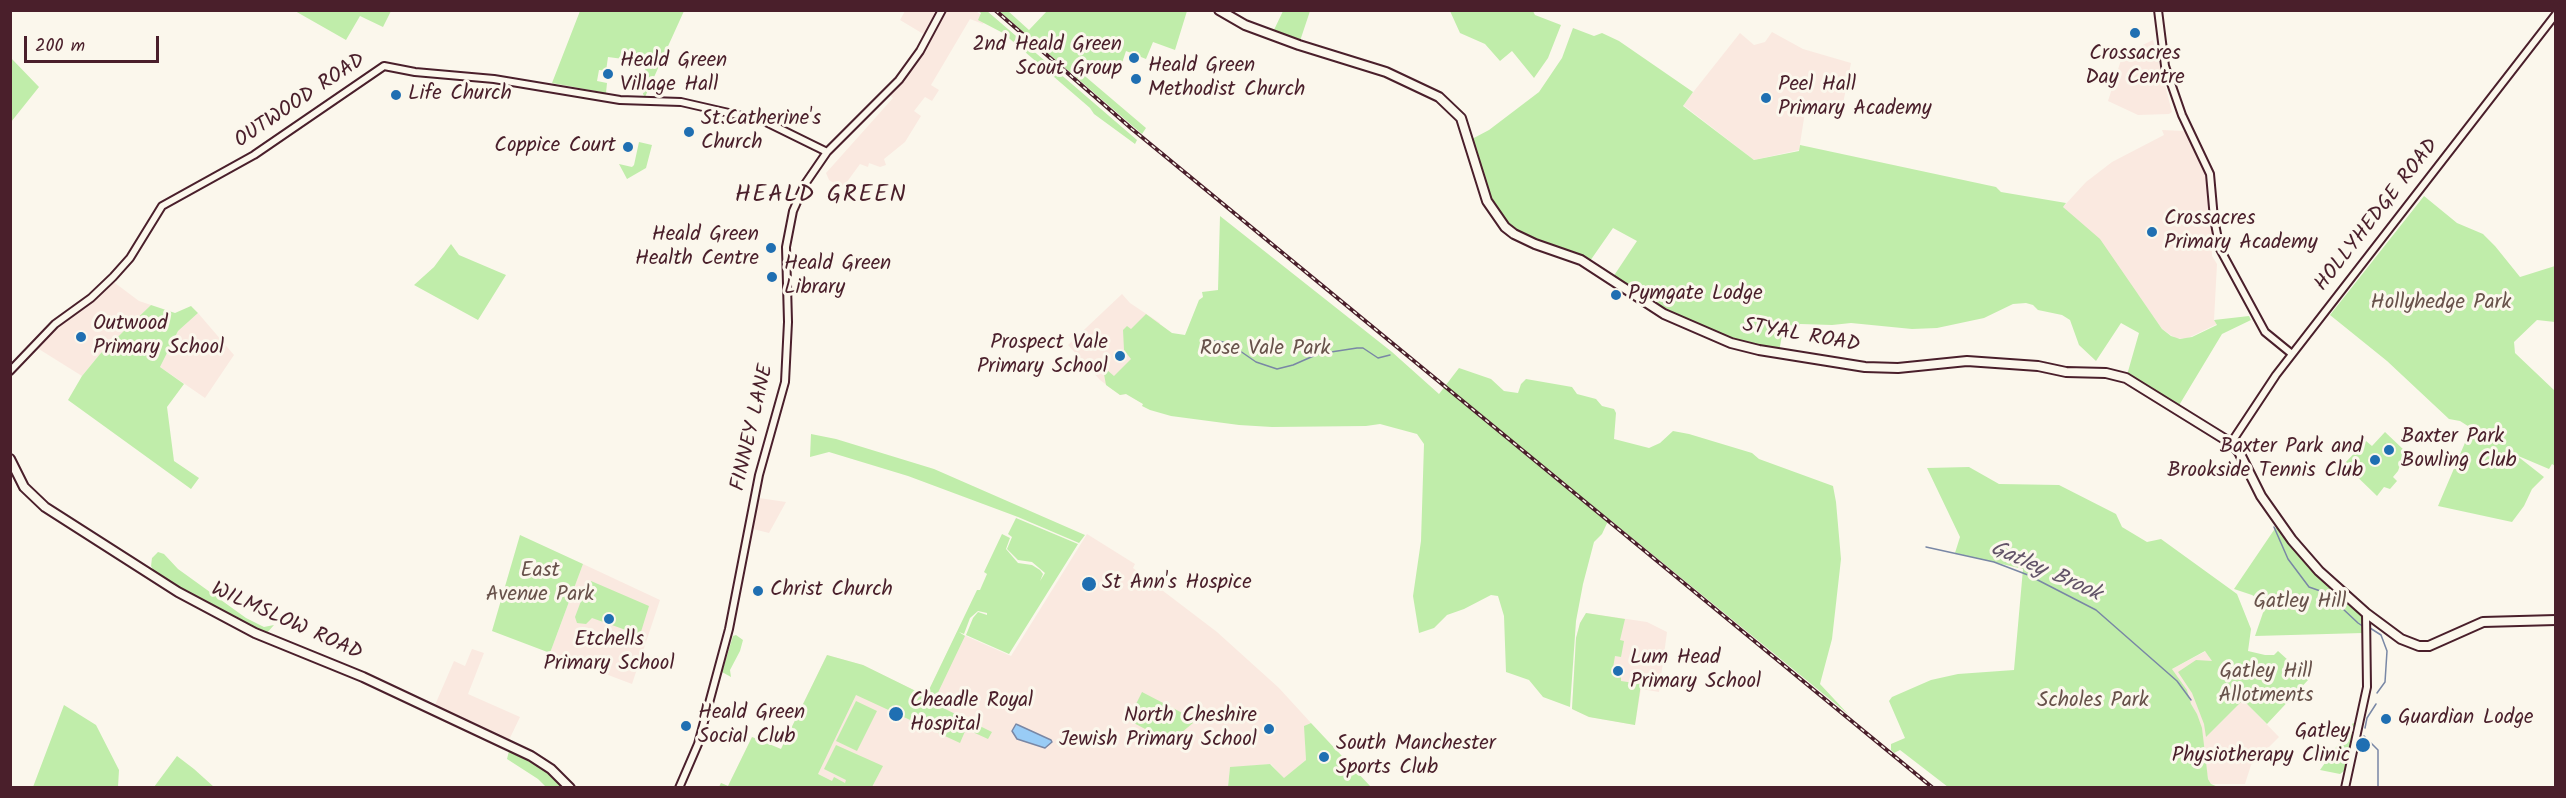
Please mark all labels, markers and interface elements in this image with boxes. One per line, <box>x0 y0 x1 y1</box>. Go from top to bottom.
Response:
scale bar <box>27 24 162 62</box>
marker: Crossacres Day Centre <box>2128 26 2142 40</box>
text: 200 m <box>35 32 85 61</box>
place label: 2nd Heald Green Scout Group <box>972 33 1122 83</box>
place label: Crossacres Day Centre <box>2085 42 2185 92</box>
street label: OUTWOOD ROAD <box>231 49 371 155</box>
place label: Heald Green Village Hall <box>620 49 727 99</box>
marker: 2nd Heald Green Scout Group <box>1127 51 1141 65</box>
place label: Heald Green Methodist Church <box>1148 54 1305 104</box>
marker: Heald Green Village Hall <box>601 67 615 81</box>
marker: Heald Green Methodist Church <box>1129 72 1143 86</box>
place label: Peel Hall Primary Academy <box>1778 73 1932 123</box>
place label: Life Church <box>408 82 512 108</box>
marker: Life Church <box>389 88 403 102</box>
marker: Peel Hall Primary Academy <box>1759 91 1773 105</box>
place label: St.Catherine's Church <box>701 107 821 157</box>
marker: St.Catherine's Church <box>682 125 696 139</box>
place label: Coppice Court <box>494 134 616 160</box>
street label: HOLLYHEDGE ROAD <box>2311 135 2445 297</box>
marker: Coppice Court <box>621 140 635 154</box>
district label: HEALD GREEN <box>735 183 907 211</box>
place label: Crossacres Primary Academy <box>2164 207 2318 257</box>
place label: Heald Green Health Centre <box>635 223 759 273</box>
marker: Crossacres Primary Academy <box>2145 225 2159 239</box>
marker: Heald Green Health Centre <box>764 241 778 255</box>
place label: Heald Green Library <box>784 252 891 302</box>
marker: Heald Green Library <box>765 270 779 284</box>
place label: Pymgate Lodge <box>1628 282 1763 308</box>
marker: Pymgate Lodge <box>1609 288 1623 302</box>
park label: Hollyhedge Park <box>2371 291 2511 317</box>
place label: Outwood Primary School <box>93 312 224 362</box>
street label: STYAL ROAD <box>1740 314 1862 360</box>
marker: Outwood Primary School <box>74 330 88 344</box>
place label: Prospect Vale Primary School <box>977 331 1108 381</box>
park label: Rose Vale Park <box>1200 337 1330 363</box>
marker: Prospect Vale Primary School <box>1113 349 1127 363</box>
street label: FINNEY LANE <box>727 362 781 494</box>
place label: Baxter Park Bowling Club <box>2401 425 2517 475</box>
place label: Baxter Park and Brookside Tennis Club <box>2167 435 2363 485</box>
marker: Baxter Park Bowling Club <box>2382 443 2396 457</box>
marker: Baxter Park and Brookside Tennis Club <box>2368 453 2382 467</box>
water label: Gatley Brook <box>1986 537 2104 609</box>
park label: East Avenue Park <box>486 559 594 609</box>
place label: St Ann's Hospice <box>1102 571 1252 597</box>
marker: St Ann's Hospice <box>1080 575 1098 593</box>
street label: WILMSLOW ROAD <box>207 578 365 668</box>
place label: Christ Church <box>770 578 893 604</box>
marker: Christ Church <box>751 584 765 598</box>
park label: Gatley Hill <box>2253 590 2347 616</box>
marker: Etchells Primary School <box>602 612 616 626</box>
place label: Etchells Primary School <box>543 628 675 678</box>
place label: Lum Head Primary School <box>1630 646 1761 696</box>
park label: Gatley Hill Allotments <box>2218 660 2314 710</box>
marker: Lum Head Primary School <box>1611 664 1625 678</box>
place label: Cheadle Royal Hospital <box>910 689 1033 739</box>
park label: Scholes Park <box>2037 689 2149 715</box>
place label: Heald Green Social Club <box>698 701 805 751</box>
place label: North Cheshire Jewish Primary School <box>1059 704 1257 754</box>
marker: Cheadle Royal Hospital <box>887 705 905 723</box>
place label: Guardian Lodge <box>2398 706 2534 732</box>
marker: Guardian Lodge <box>2379 712 2393 726</box>
marker: Heald Green Social Club <box>679 719 693 733</box>
place label: Gatley Physiotherapy Clinic <box>2172 720 2350 770</box>
marker: North Cheshire Jewish Primary School <box>1262 722 1276 736</box>
place label: South Manchester Sports Club <box>1336 732 1496 782</box>
marker: Gatley Physiotherapy Clinic <box>2354 736 2372 754</box>
marker: South Manchester Sports Club <box>1317 750 1331 764</box>

